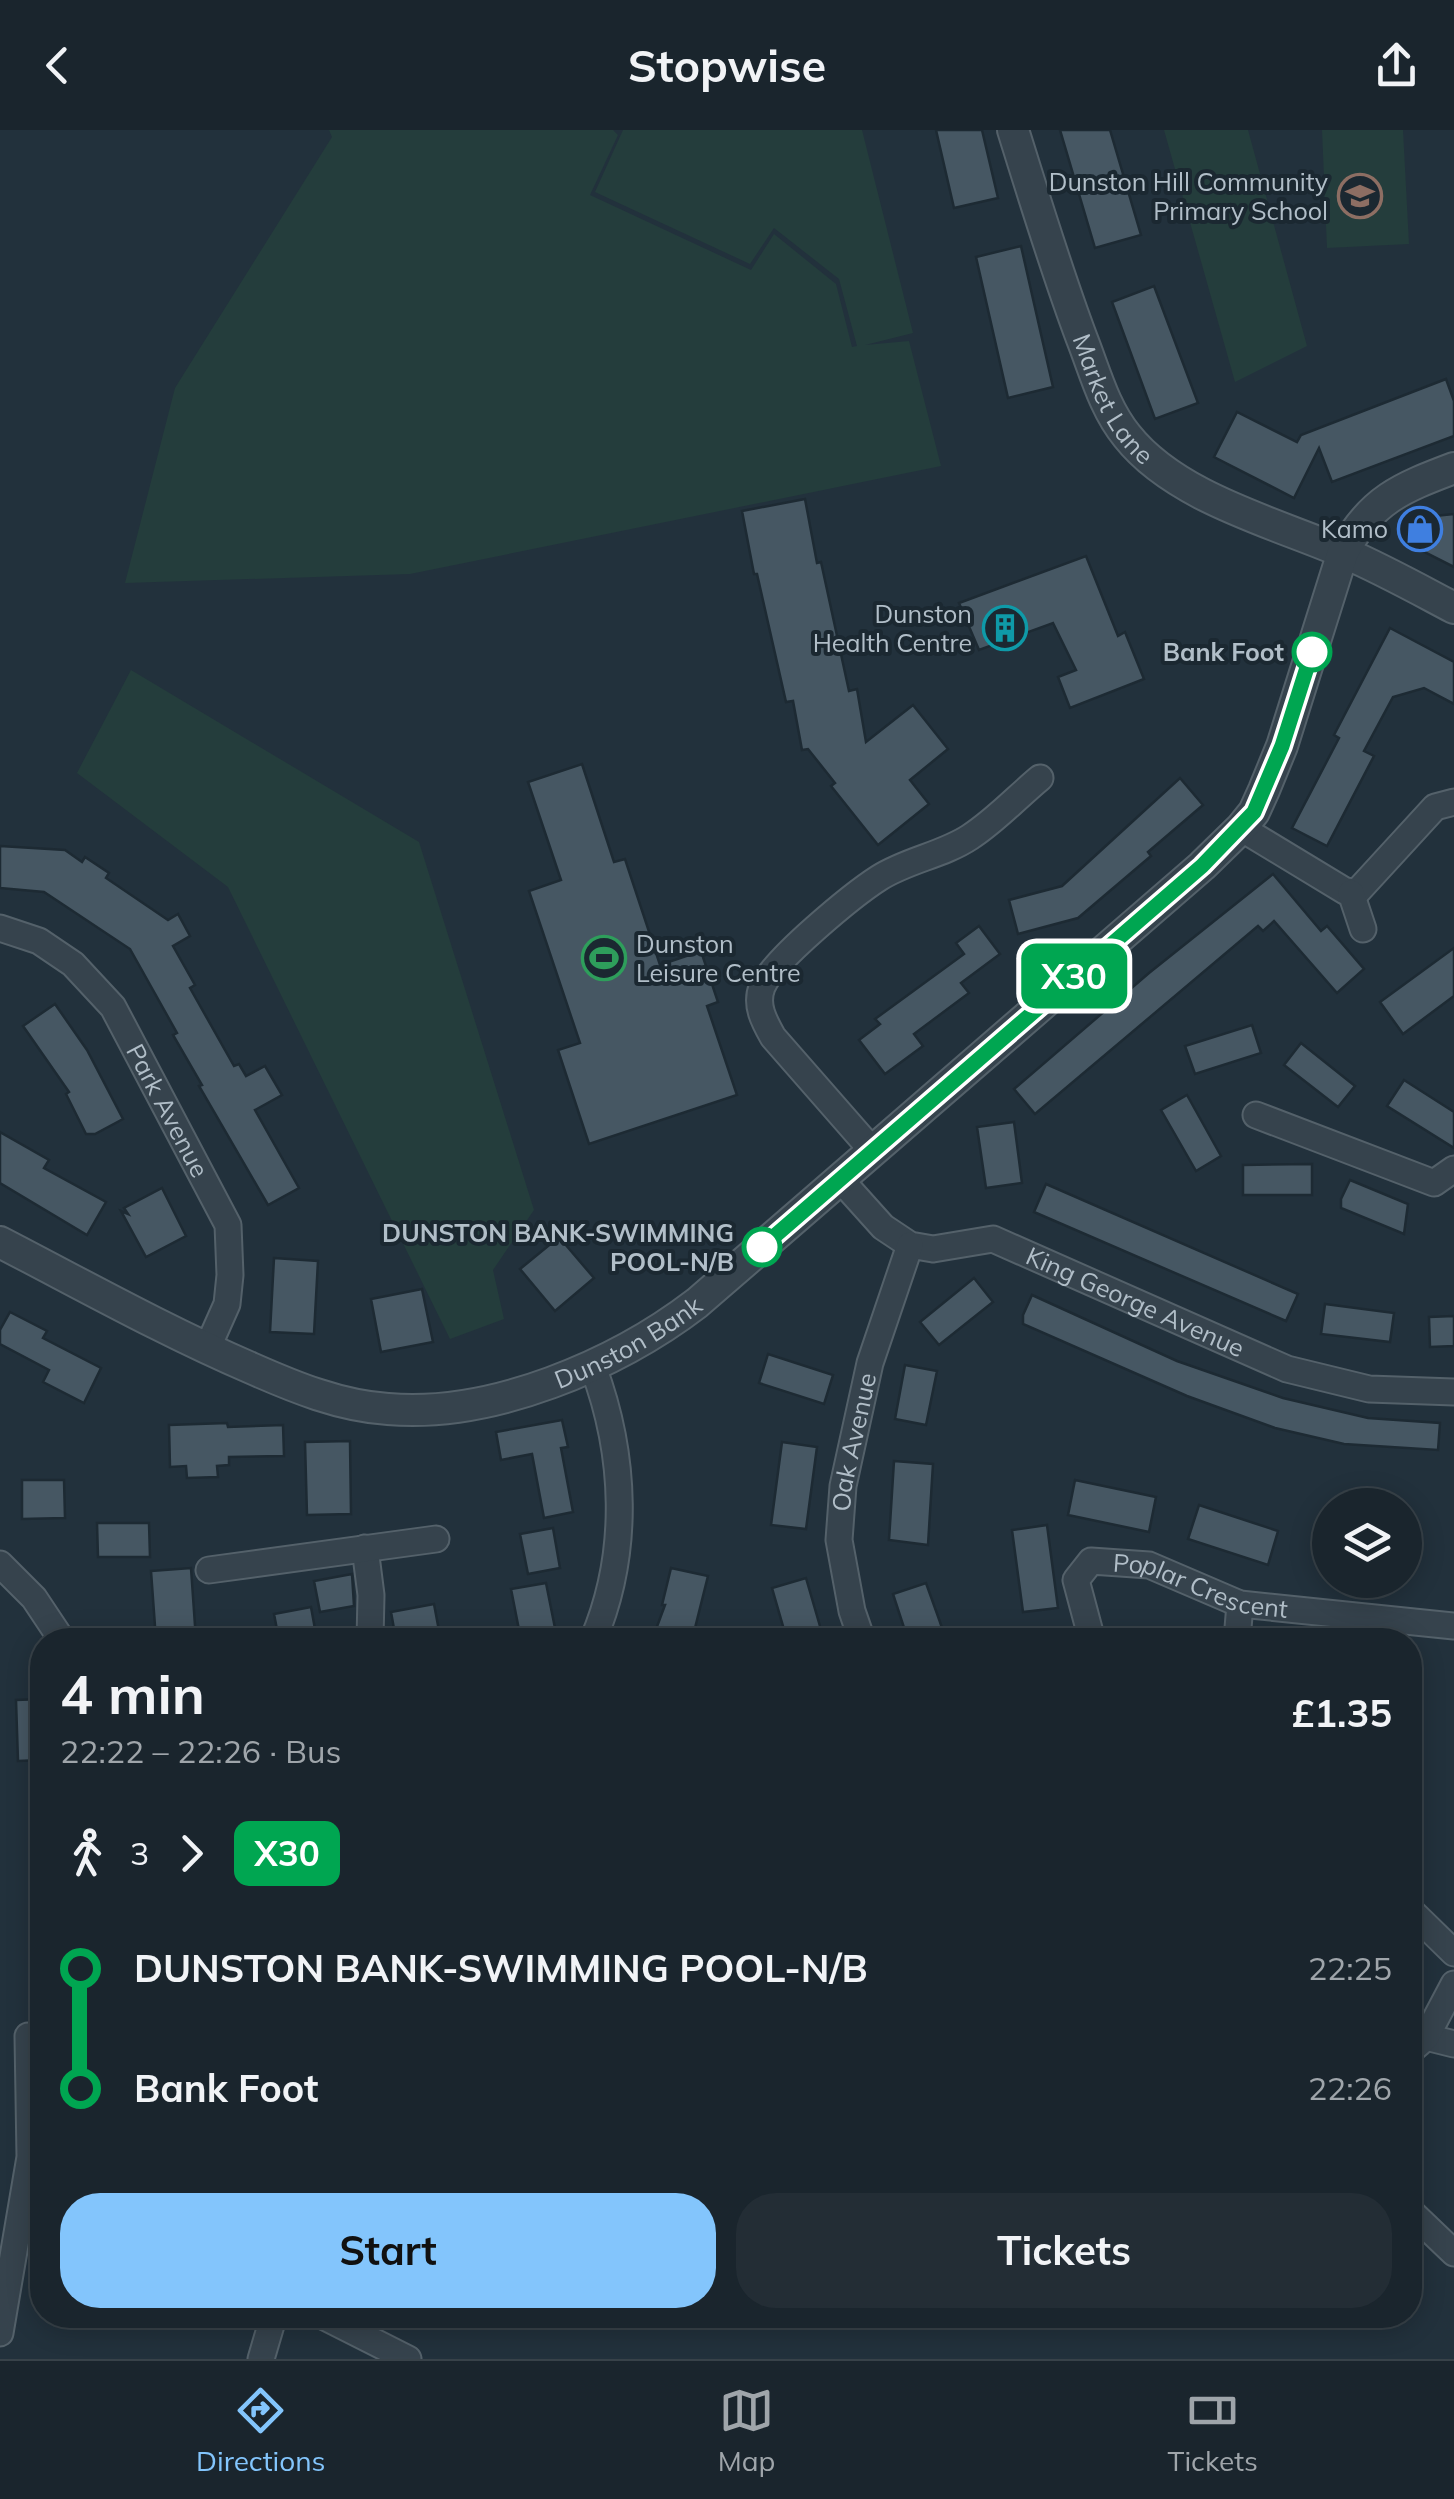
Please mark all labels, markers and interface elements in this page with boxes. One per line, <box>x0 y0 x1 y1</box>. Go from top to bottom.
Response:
text: Stopwise <box>628 37 826 93</box>
icon: back <box>30 38 85 93</box>
icon: share <box>1369 38 1424 93</box>
place label: Dunston Hill Community Primary School <box>1049 166 1328 226</box>
school or university icon: Dunston Hill Community Primary School <box>1337 173 1383 219</box>
street label: Market Lane <box>1067 329 1160 470</box>
shop icon: Kamo <box>1397 506 1443 552</box>
place label: Kamo <box>1321 513 1388 544</box>
place label: Dunston Health Centre <box>813 598 972 658</box>
building icon: Dunston Health Centre <box>982 605 1028 651</box>
marker: Bank Foot <box>1293 633 1331 671</box>
place label: Bank Foot <box>1163 636 1285 667</box>
place label: Dunston Leisure Centre <box>636 928 801 988</box>
sports icon: Dunston Leisure Centre <box>581 935 627 981</box>
line badge: X30 <box>1016 944 1132 1008</box>
text: X30 <box>1041 954 1107 998</box>
street label: Park Avenue <box>120 1038 216 1182</box>
place label: DUNSTON BANK-SWIMMING POOL-N/B <box>382 1217 734 1277</box>
marker: DUNSTON BANK-SWIMMING POOL-N/B <box>743 1228 781 1266</box>
street label: King George Avenue <box>1021 1240 1249 1363</box>
street label: Dunston Bank <box>550 1288 708 1395</box>
street label: Oak Avenue <box>825 1370 882 1512</box>
map controls <box>1312 1488 1422 1598</box>
button: layers <box>1312 1488 1422 1598</box>
street label: Poplar Crescent <box>1112 1547 1290 1624</box>
text: 4 min <box>60 1659 205 1728</box>
text: £1.35 <box>1291 1689 1392 1737</box>
text: 22:22 – 22:26 · Bus <box>60 1731 341 1771</box>
icon: walk <box>60 1826 115 1881</box>
icon: forward <box>164 1826 219 1881</box>
text: X30 <box>254 1831 320 1875</box>
text: 3 <box>130 1833 149 1873</box>
text: DUNSTON BANK-SWIMMING POOL-N/B <box>134 1944 868 1992</box>
text: 22:25 <box>1308 1948 1392 1988</box>
text: Bank Foot <box>134 2064 318 2112</box>
text: 22:26 <box>1308 2068 1392 2108</box>
button: Start <box>60 2193 716 2308</box>
button: Tickets <box>736 2193 1392 2308</box>
tab: Directions <box>196 2383 326 2478</box>
tab: Map <box>718 2383 775 2478</box>
tab: Tickets <box>1167 2383 1258 2478</box>

